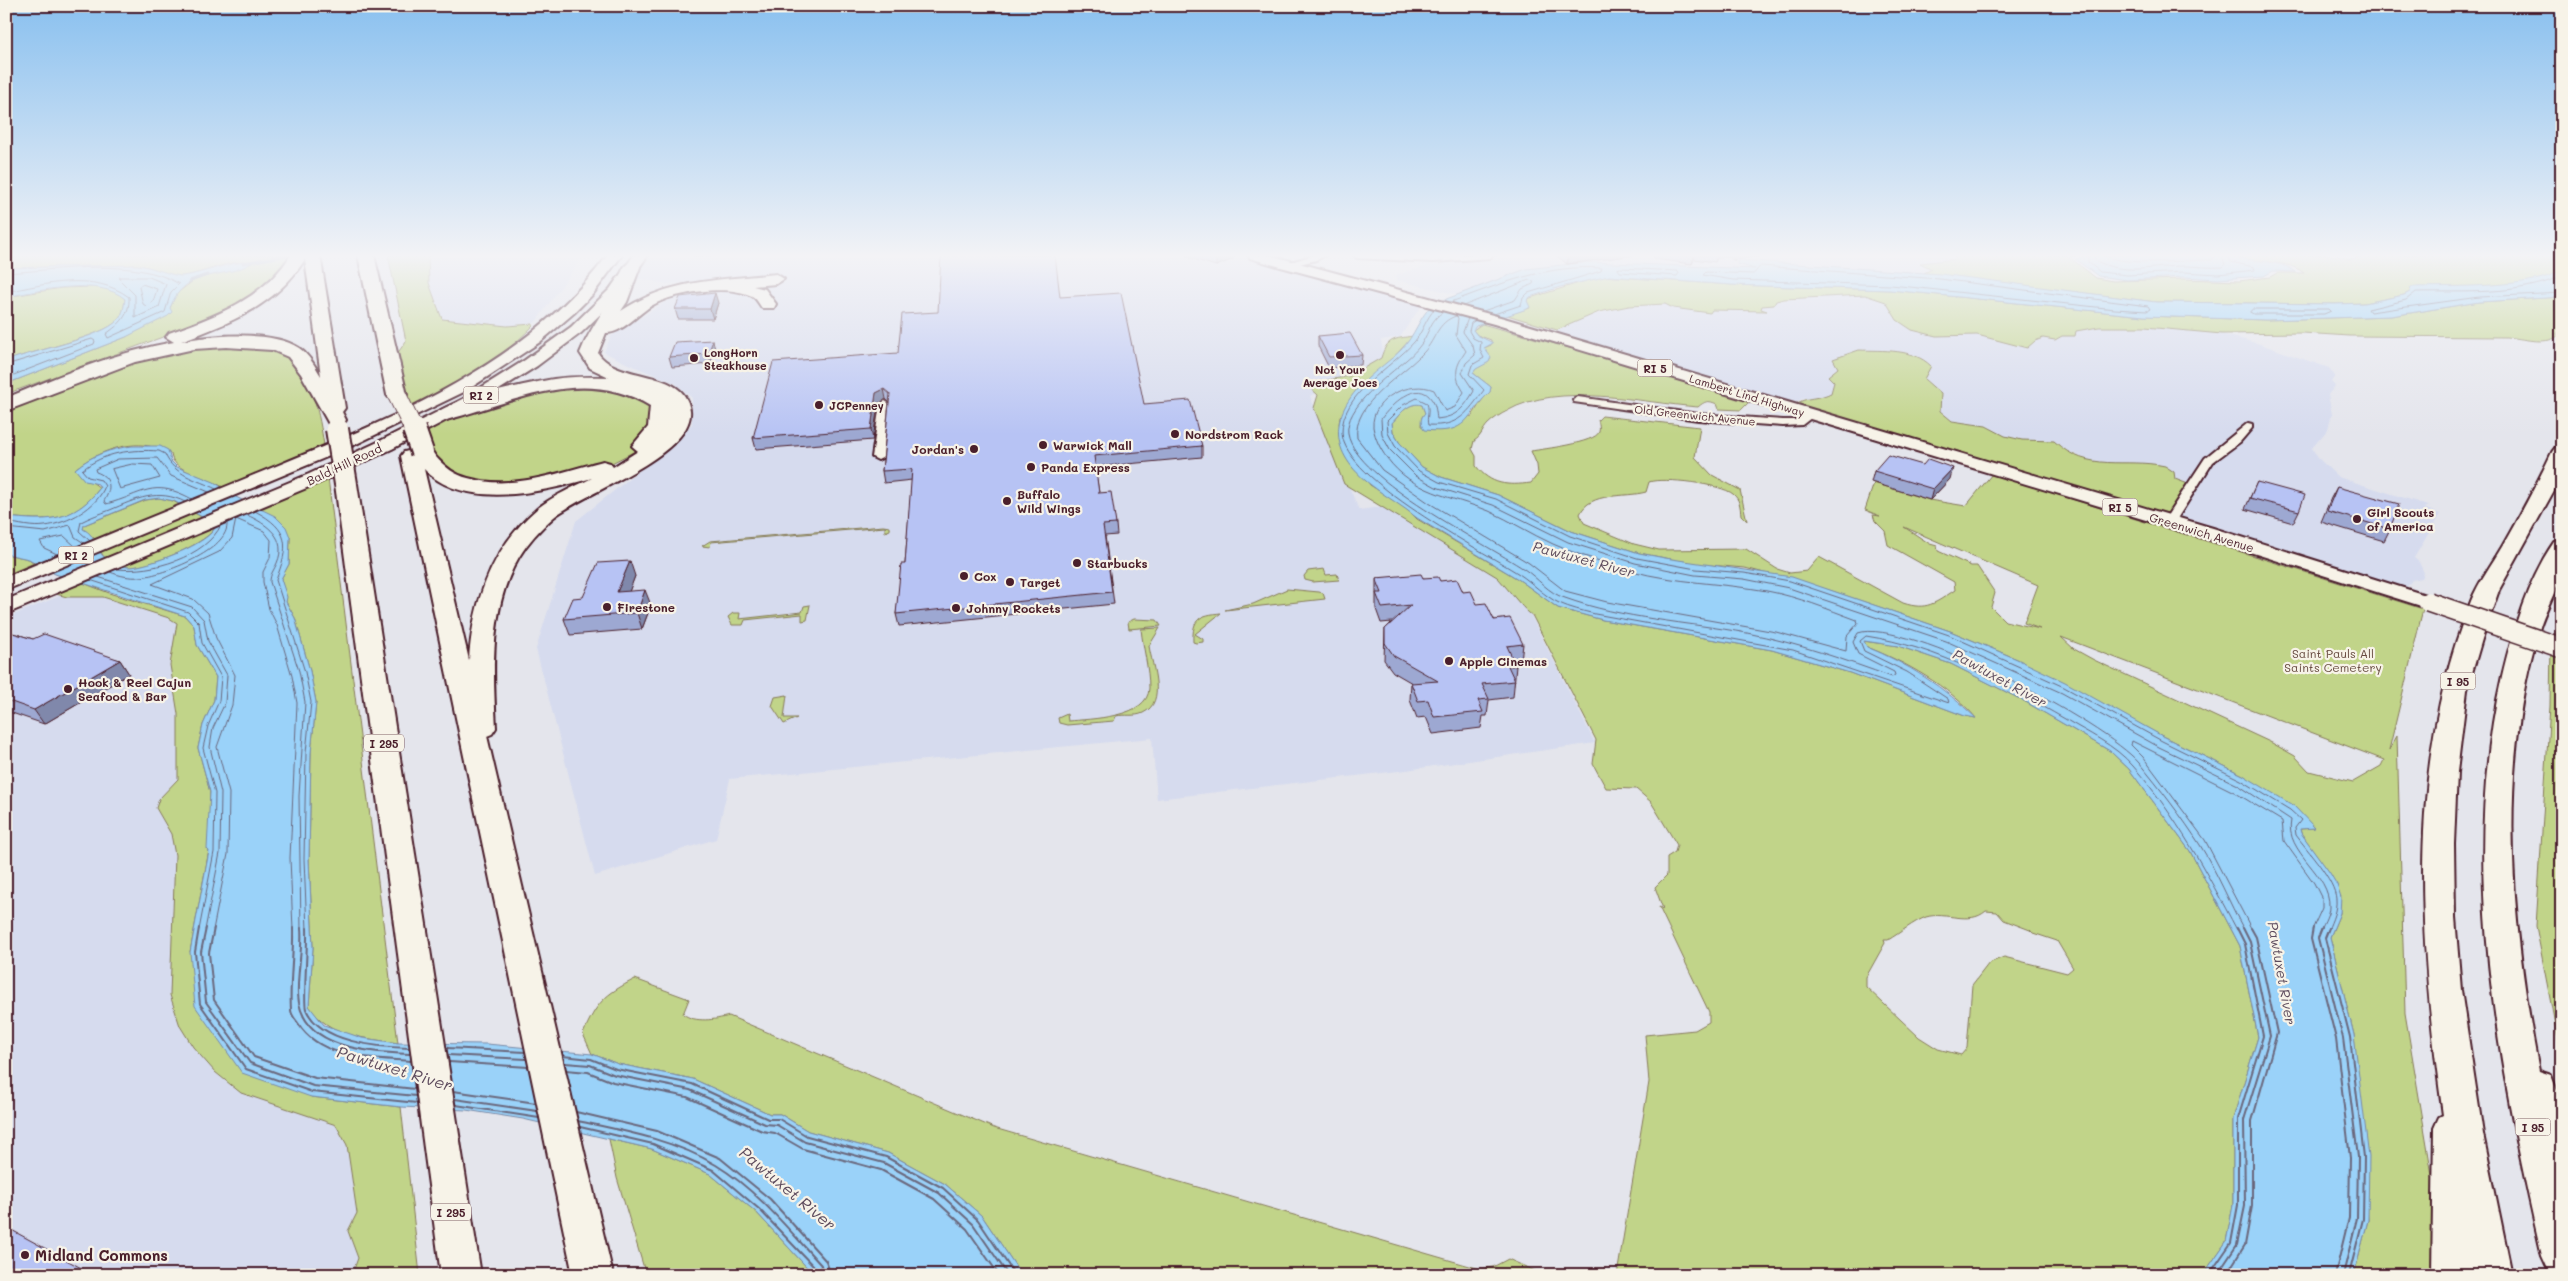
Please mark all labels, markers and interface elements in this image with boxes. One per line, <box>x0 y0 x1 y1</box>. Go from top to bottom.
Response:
place label: LongHorn Steakhouse <box>704 345 767 373</box>
marker: Not Your Average Joes <box>1334 349 1346 361</box>
marker: LongHorn Steakhouse <box>688 352 700 364</box>
road number: RI 5 <box>1638 359 1672 376</box>
place label: Not Your Average Joes <box>1303 362 1378 390</box>
street label: Lambert Lind Highway <box>1688 370 1807 420</box>
road number: RI 2 <box>464 386 498 404</box>
place label: JCPenney <box>829 398 884 413</box>
marker: JCPenney <box>813 399 825 411</box>
street label: Old Greenwich Avenue <box>1634 401 1756 429</box>
place label: Nordstrom Rack <box>1185 426 1283 442</box>
marker: Nordstrom Rack <box>1169 428 1181 440</box>
place label: Warwick Mall <box>1053 437 1132 453</box>
street label: Bald Hill Road <box>304 439 385 488</box>
marker: Warwick Mall <box>1037 439 1049 451</box>
place label: Jordan's <box>911 441 964 457</box>
marker: Jordan's <box>968 443 980 455</box>
place label: Panda Express <box>1041 459 1130 475</box>
marker: Panda Express <box>1025 461 1037 473</box>
place label: Buffalo Wild Wings <box>1017 486 1081 516</box>
marker: Buffalo Wild Wings <box>1001 495 1013 507</box>
road number: RI 5 <box>2102 498 2138 516</box>
place label: Girl Scouts of America <box>2367 504 2434 534</box>
street label: Greenwich Avenue <box>2148 508 2256 556</box>
marker: Girl Scouts of America <box>2351 513 2363 525</box>
water label: Pawtuxet River <box>1531 536 1637 582</box>
road number: RI 2 <box>58 546 94 564</box>
place label: Starbucks <box>1087 555 1148 571</box>
marker: Starbucks <box>1071 557 1083 569</box>
place label: Cox <box>974 568 997 584</box>
marker: Cox <box>958 570 970 582</box>
place label: Target <box>1020 574 1060 590</box>
marker: Target <box>1004 576 1016 588</box>
place label: Firestone <box>617 599 675 615</box>
place label: Johnny Rockets <box>966 600 1061 616</box>
marker: Firestone <box>601 601 613 613</box>
marker: Johnny Rockets <box>950 602 962 614</box>
water label: Pawtuxet River <box>1950 644 2050 712</box>
park label: Saint Pauls All Saints Cemetery <box>2284 645 2382 675</box>
place label: Apple Cinemas <box>1459 653 1547 669</box>
marker: Apple Cinemas <box>1443 655 1455 667</box>
road number: I 95 <box>2440 672 2476 689</box>
place label: Hook & Reel Cajun Seafood & Bar <box>78 674 191 704</box>
marker: Hook & Reel Cajun Seafood & Bar <box>62 683 74 695</box>
road number: I 295 <box>364 734 404 751</box>
water label: Pawtuxet River <box>2264 920 2300 1026</box>
water label: Pawtuxet River <box>335 1040 455 1096</box>
road number: I 95 <box>2516 1118 2550 1136</box>
water label: Pawtuxet River <box>735 1141 841 1235</box>
road number: I 295 <box>431 1204 471 1220</box>
place label: Midland Commons <box>35 1245 168 1265</box>
marker: Midland Commons <box>19 1249 31 1261</box>

